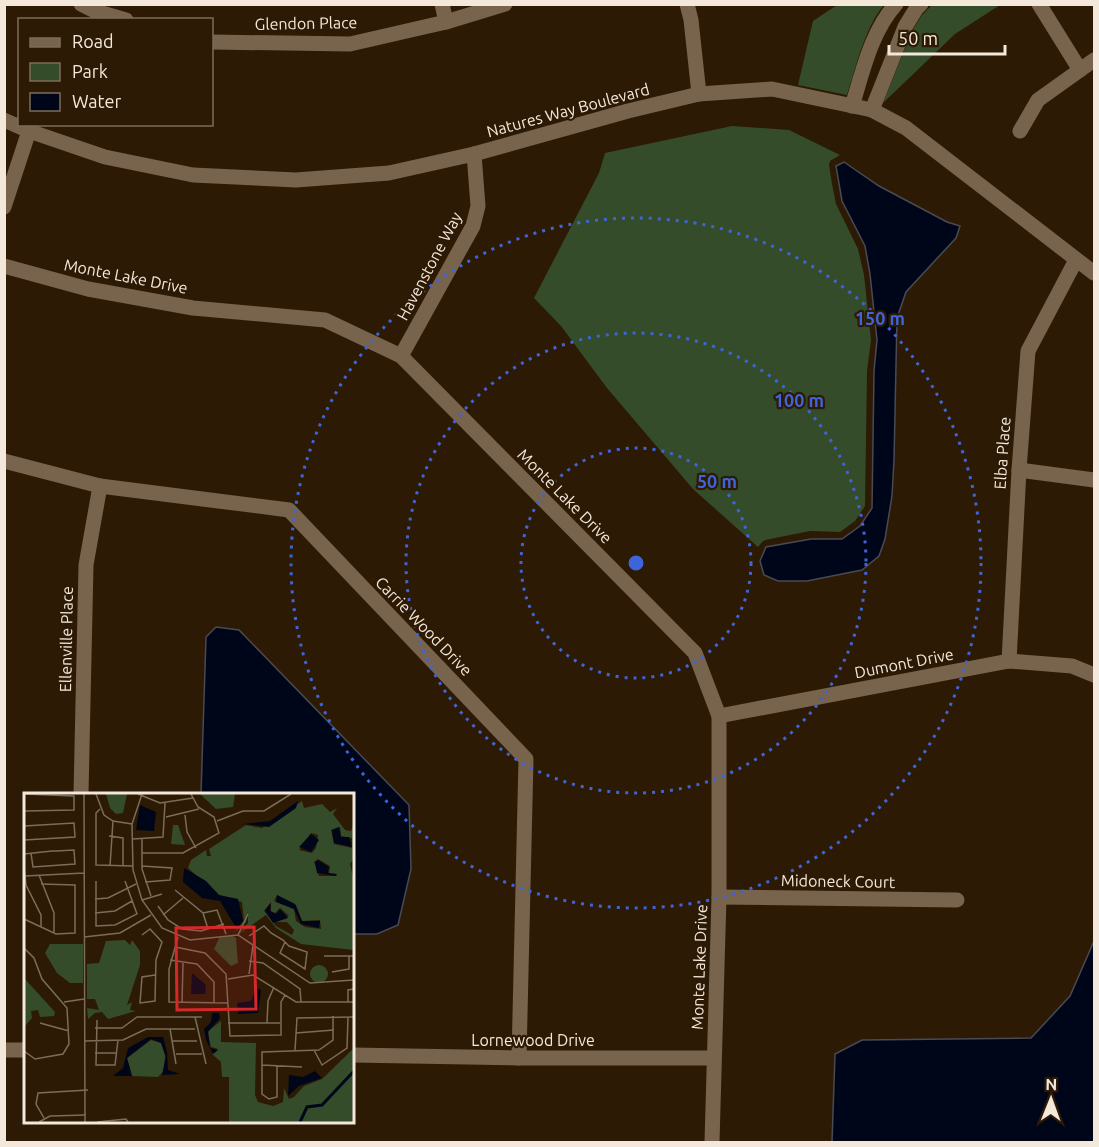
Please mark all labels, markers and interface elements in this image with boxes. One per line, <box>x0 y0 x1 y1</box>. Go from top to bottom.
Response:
street label: Glendon Place <box>255 13 357 33</box>
legend <box>18 18 213 126</box>
scale bar <box>889 18 1004 56</box>
text: 50 m <box>898 28 938 48</box>
text: Road <box>72 31 114 51</box>
text: Park <box>72 61 108 81</box>
street label: Natures Way Boulevard <box>485 80 651 140</box>
text: Water <box>72 91 122 111</box>
street label: Havenstone Way <box>393 209 465 323</box>
street label: Monte Lake Drive <box>63 255 189 297</box>
text: 150 m <box>855 308 905 328</box>
text: 100 m <box>774 390 824 410</box>
street label: Elba Place <box>990 416 1014 490</box>
street label: Monte Lake Drive <box>514 445 616 547</box>
text: 50 m <box>697 471 737 491</box>
centre of rings <box>626 553 646 573</box>
street label: Carrie Wood Drive <box>372 573 476 679</box>
street label: Ellenville Place <box>56 586 76 692</box>
street label: Dumont Drive <box>853 645 955 681</box>
inset map <box>24 793 354 1123</box>
street label: Midoneck Court <box>781 871 896 891</box>
street label: Monte Lake Drive <box>688 904 710 1030</box>
street label: Lornewood Drive <box>471 1031 595 1049</box>
north arrow <box>1021 1069 1081 1129</box>
text: N <box>1045 1075 1057 1093</box>

